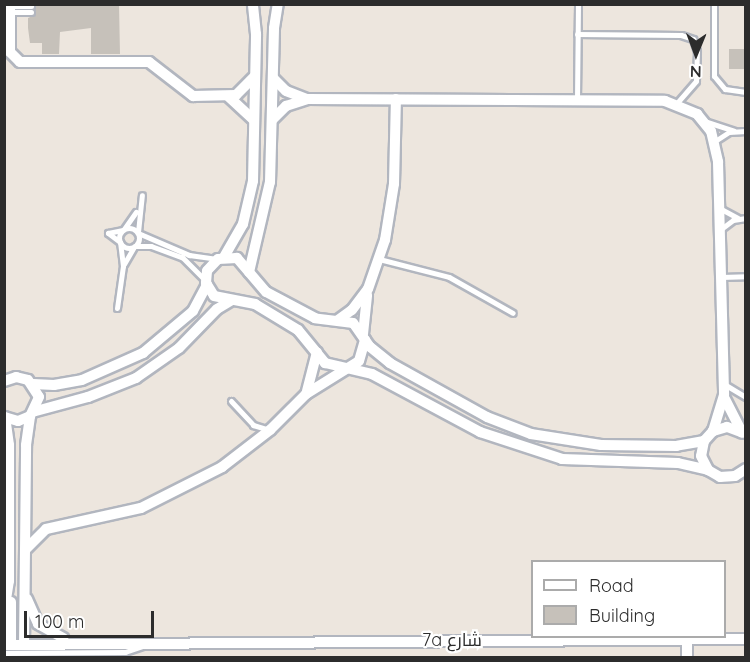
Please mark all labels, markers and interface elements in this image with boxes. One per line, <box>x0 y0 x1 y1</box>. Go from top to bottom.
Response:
north arrow <box>666 24 726 84</box>
text: N <box>690 62 702 82</box>
legend <box>531 560 726 638</box>
text: Road <box>589 574 634 597</box>
scale bar <box>27 599 158 637</box>
text: Building <box>589 604 655 627</box>
text: 100 m <box>35 610 84 633</box>
street label: 7a شارع <box>422 629 482 651</box>

